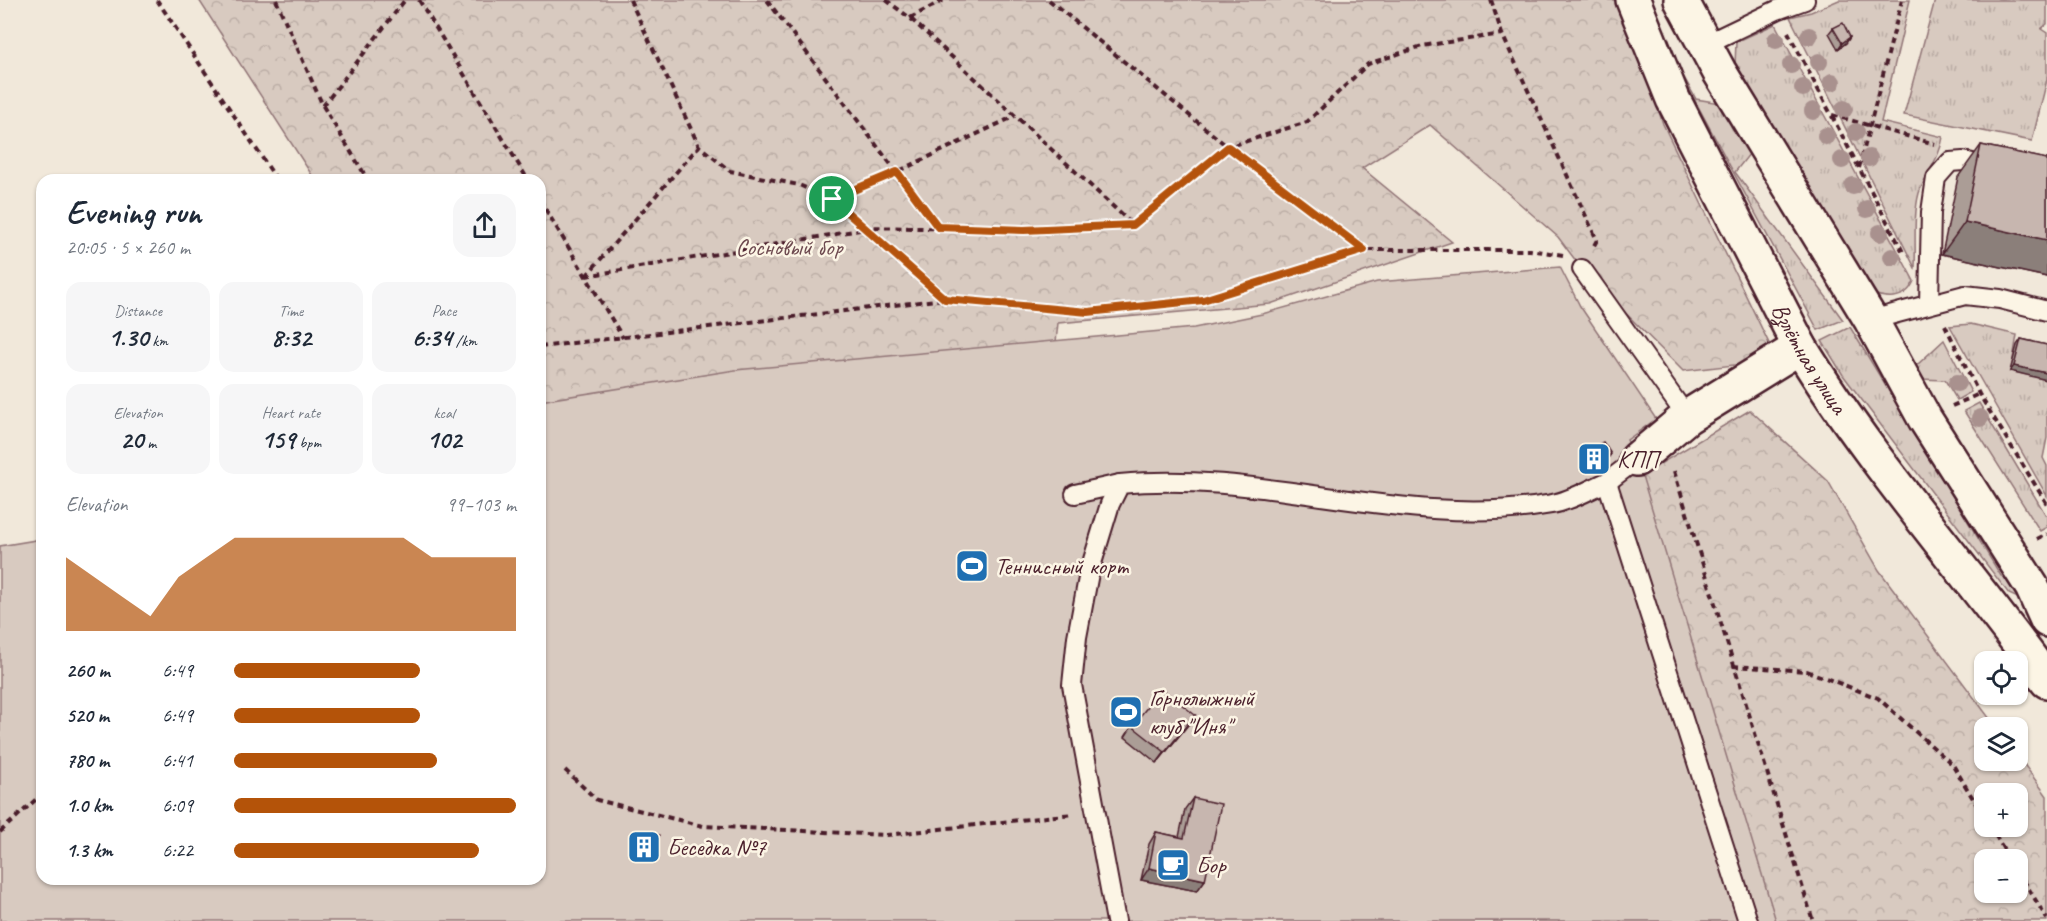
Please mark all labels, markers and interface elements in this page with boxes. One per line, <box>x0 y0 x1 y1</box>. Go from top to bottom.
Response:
pin <box>806 173 857 224</box>
icon: arrive <box>815 182 848 215</box>
text: Evening run <box>66 191 201 233</box>
button: share <box>453 194 516 257</box>
park label: Сосновый бор <box>736 232 844 262</box>
text: 20:05 · 5 × 260 m <box>66 235 190 260</box>
street label: Взлётная улица <box>1765 298 1855 421</box>
text: Distance <box>114 301 162 321</box>
text: Time <box>279 301 303 321</box>
text: Pace <box>432 301 456 321</box>
text: 1.30 <box>108 321 148 354</box>
text: 8:32 <box>271 321 311 354</box>
text: 6:34 <box>411 321 452 354</box>
text: km <box>148 331 168 351</box>
text: /km <box>452 331 477 351</box>
text: Elevation <box>113 403 163 423</box>
text: Heart rate <box>262 403 320 423</box>
text: kcal <box>433 403 455 423</box>
text: 20 <box>120 423 143 456</box>
text: 159 <box>261 423 295 456</box>
text: 102 <box>426 423 462 456</box>
text: m <box>143 433 156 453</box>
text: bpm <box>295 433 321 453</box>
building icon: КПП <box>1576 441 1612 477</box>
place label: КПП <box>1617 444 1662 474</box>
text: Elevation <box>66 492 128 517</box>
text: 99–103 m <box>446 492 516 517</box>
sports icon: Теннисный корт <box>954 548 990 584</box>
place label: Теннисный корт <box>995 551 1129 581</box>
map controls <box>1974 651 2028 903</box>
button: locate <box>1974 651 2028 705</box>
text: 260 m <box>66 658 110 683</box>
text: 6:49 <box>162 658 193 683</box>
place label: Горнолыжный клуб "Иня" <box>1149 683 1256 741</box>
sports icon: Горнолыжный клуб "Иня" <box>1108 694 1144 730</box>
text: 520 m <box>66 703 109 728</box>
text: 6:49 <box>162 703 193 728</box>
button: layers <box>1974 717 2028 771</box>
text: 780 m <box>66 748 109 773</box>
text: 6:41 <box>162 748 193 773</box>
button: + <box>1974 783 2028 837</box>
text: 1.0 km <box>66 793 113 818</box>
text: 6:09 <box>162 793 193 818</box>
building icon: Беседка №7 <box>626 829 662 865</box>
place label: Беседка №7 <box>667 832 767 862</box>
text: 1.3 km <box>66 838 113 863</box>
text: 6:22 <box>162 838 193 863</box>
cafe icon: Бор <box>1155 847 1191 883</box>
button: − <box>1974 849 2028 903</box>
place label: Бор <box>1196 850 1227 880</box>

